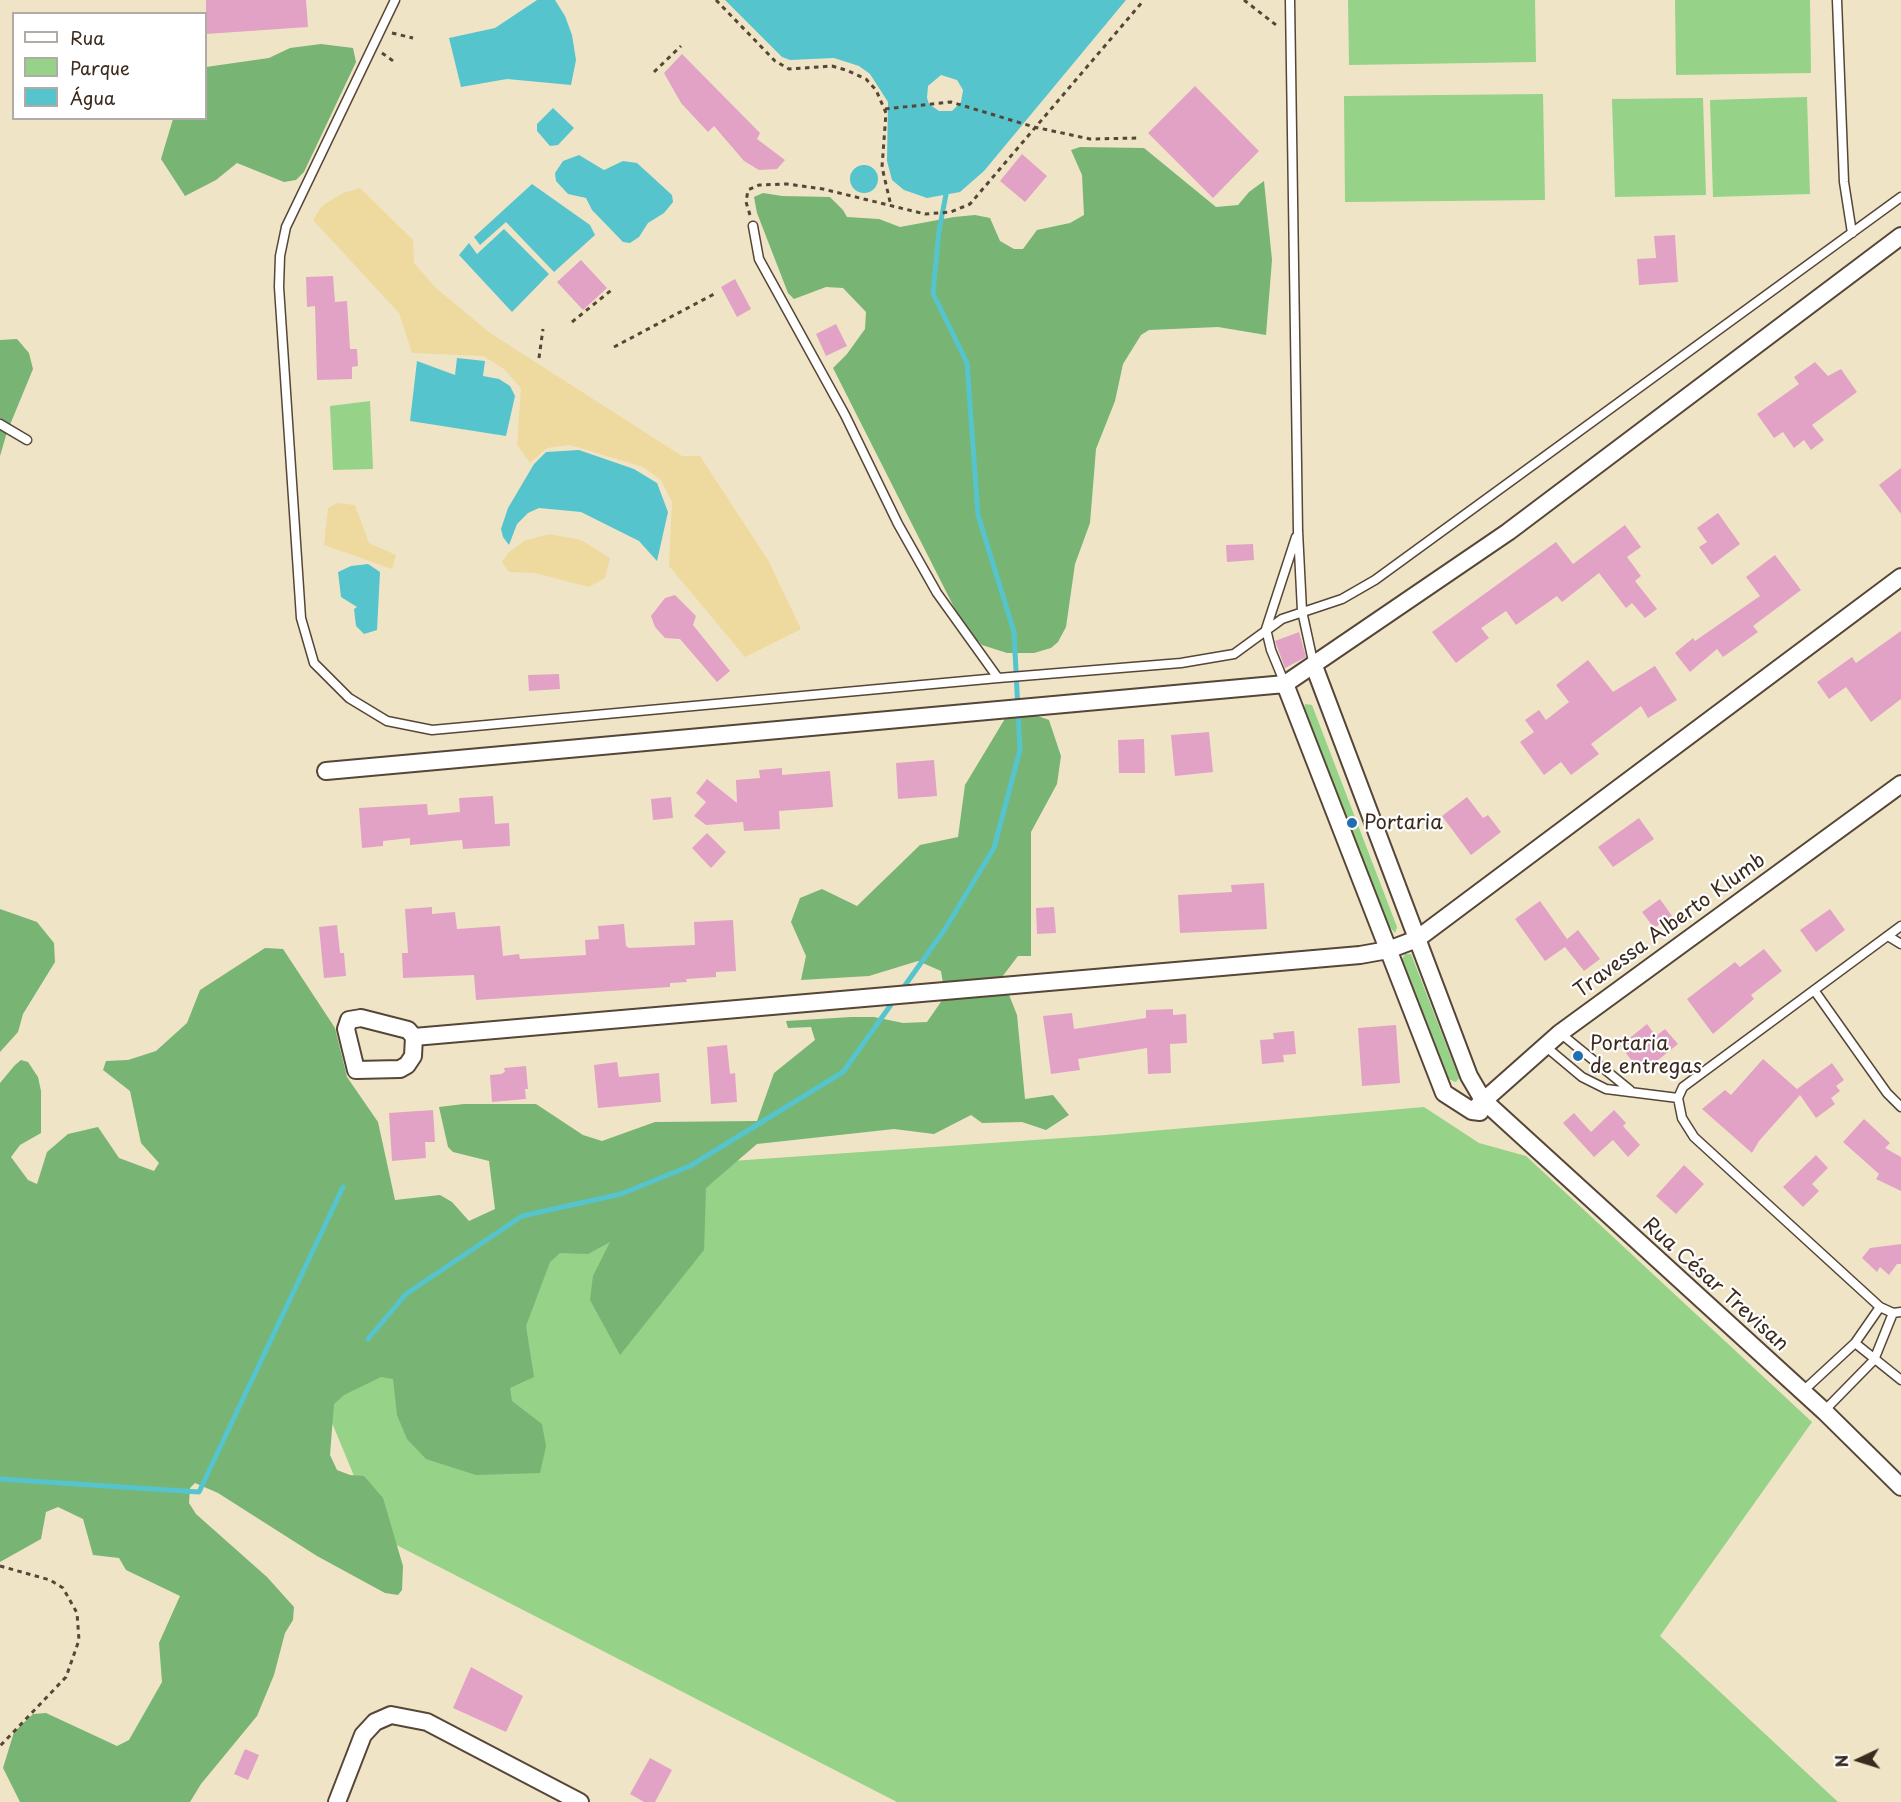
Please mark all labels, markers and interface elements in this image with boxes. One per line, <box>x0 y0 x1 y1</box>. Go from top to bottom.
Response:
legend <box>12 12 207 120</box>
text: Rua <box>70 24 105 51</box>
text: Parque <box>70 54 130 81</box>
text: Água <box>70 84 115 111</box>
place label: Portaria <box>1364 811 1443 835</box>
marker: Portaria <box>1345 816 1359 830</box>
street label: Travessa Alberto Klumb <box>1570 849 1770 1003</box>
place label: Portaria de entregas <box>1590 1032 1702 1079</box>
marker: Portaria de entregas <box>1571 1049 1585 1063</box>
street label: Rua César Trevisan <box>1637 1213 1793 1357</box>
north arrow <box>1829 1730 1889 1790</box>
text: N <box>1829 1754 1853 1768</box>

